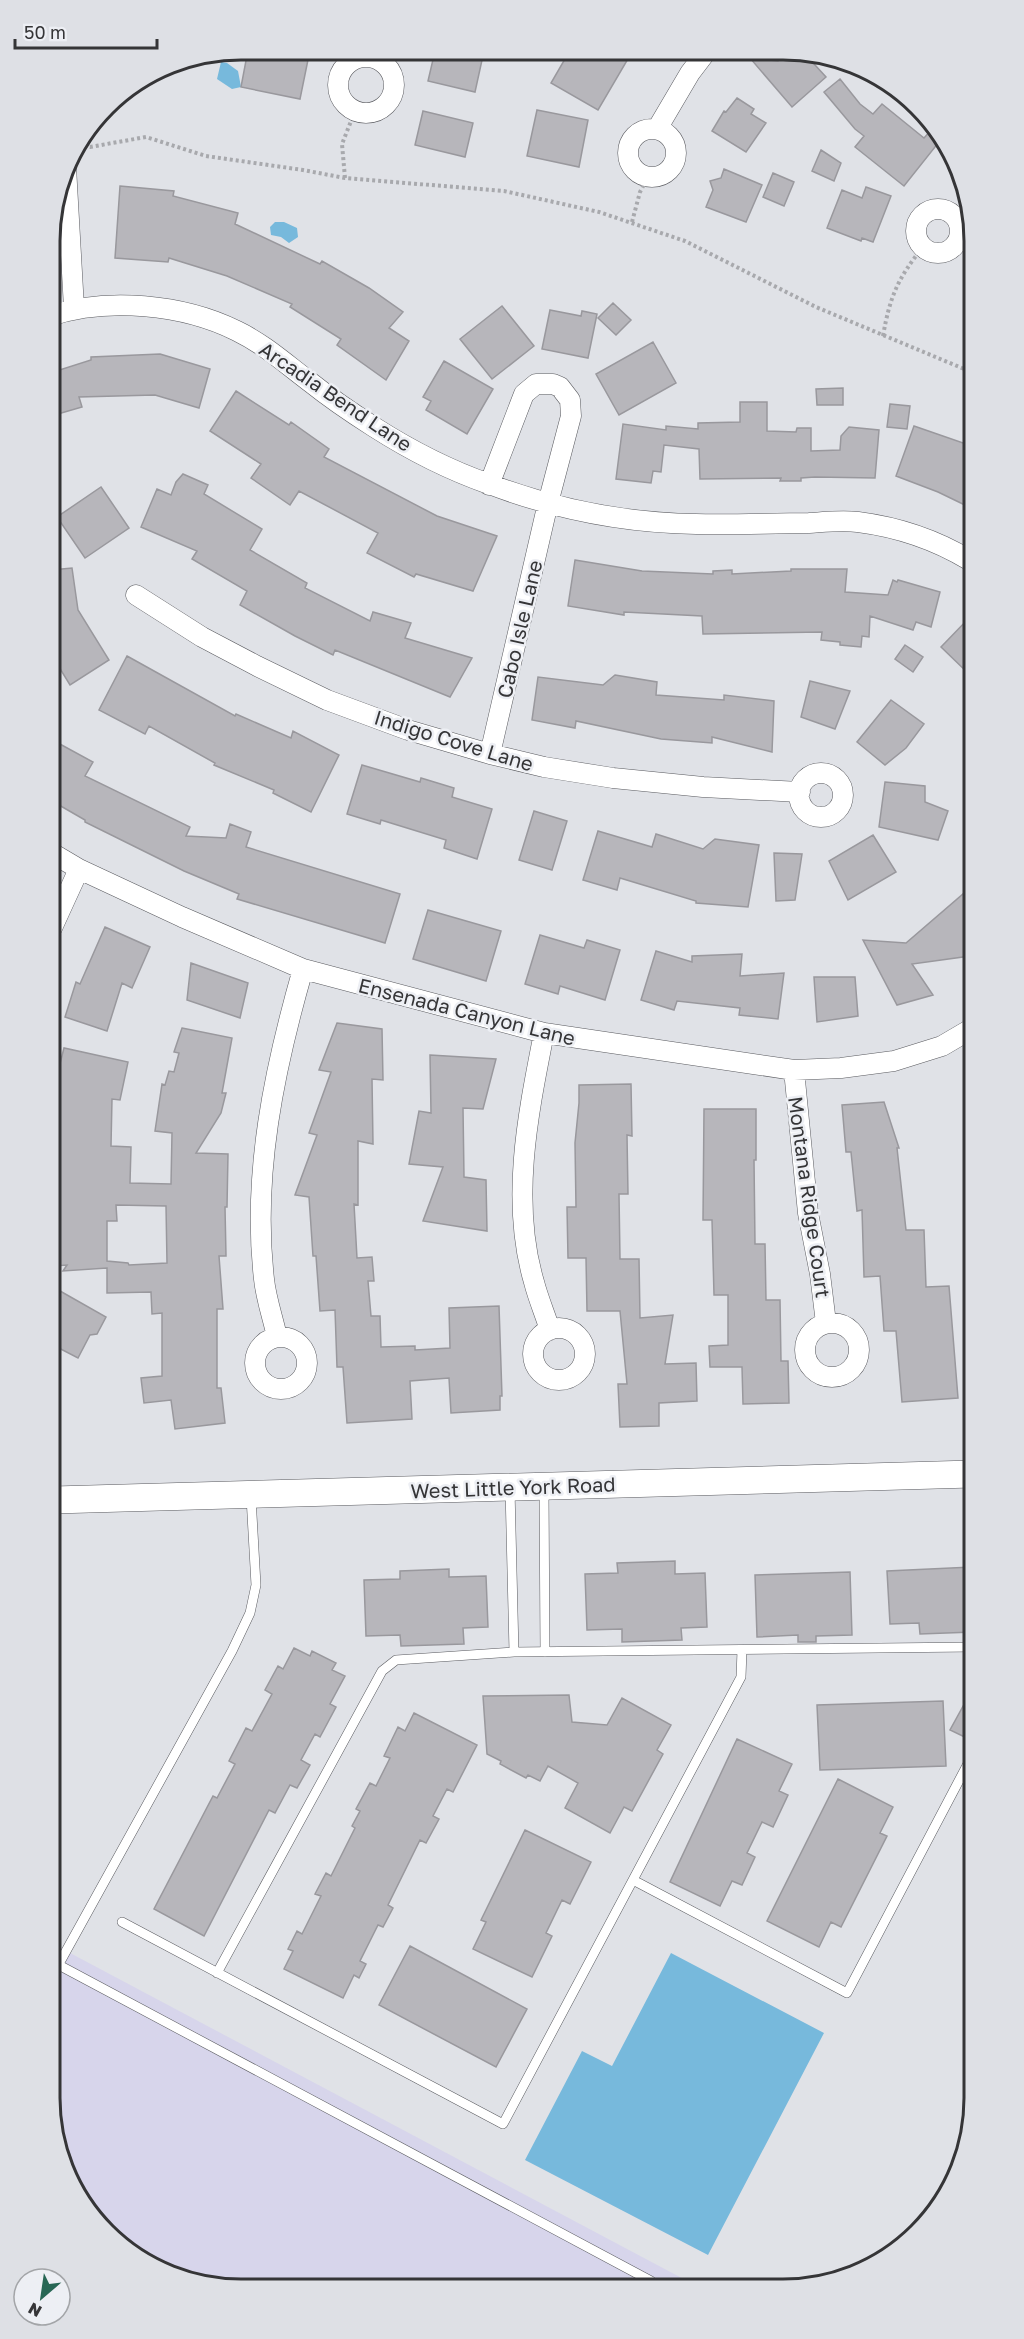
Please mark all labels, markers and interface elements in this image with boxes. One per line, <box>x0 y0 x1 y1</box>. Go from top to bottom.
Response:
scale bar <box>15 12 158 50</box>
text: 50 m <box>24 21 66 43</box>
street label: Arcadia Bend Lane <box>255 336 417 456</box>
street label: Cabo Isle Lane <box>491 558 547 700</box>
street label: Indigo Cove Lane <box>372 704 536 776</box>
street label: Ensenada Canyon Lane <box>356 972 578 1050</box>
street label: Montana Ridge Court <box>784 1095 836 1299</box>
street label: West Little York Road <box>410 1471 616 1503</box>
north arrow <box>12 2267 72 2327</box>
text: N <box>25 2298 45 2322</box>

